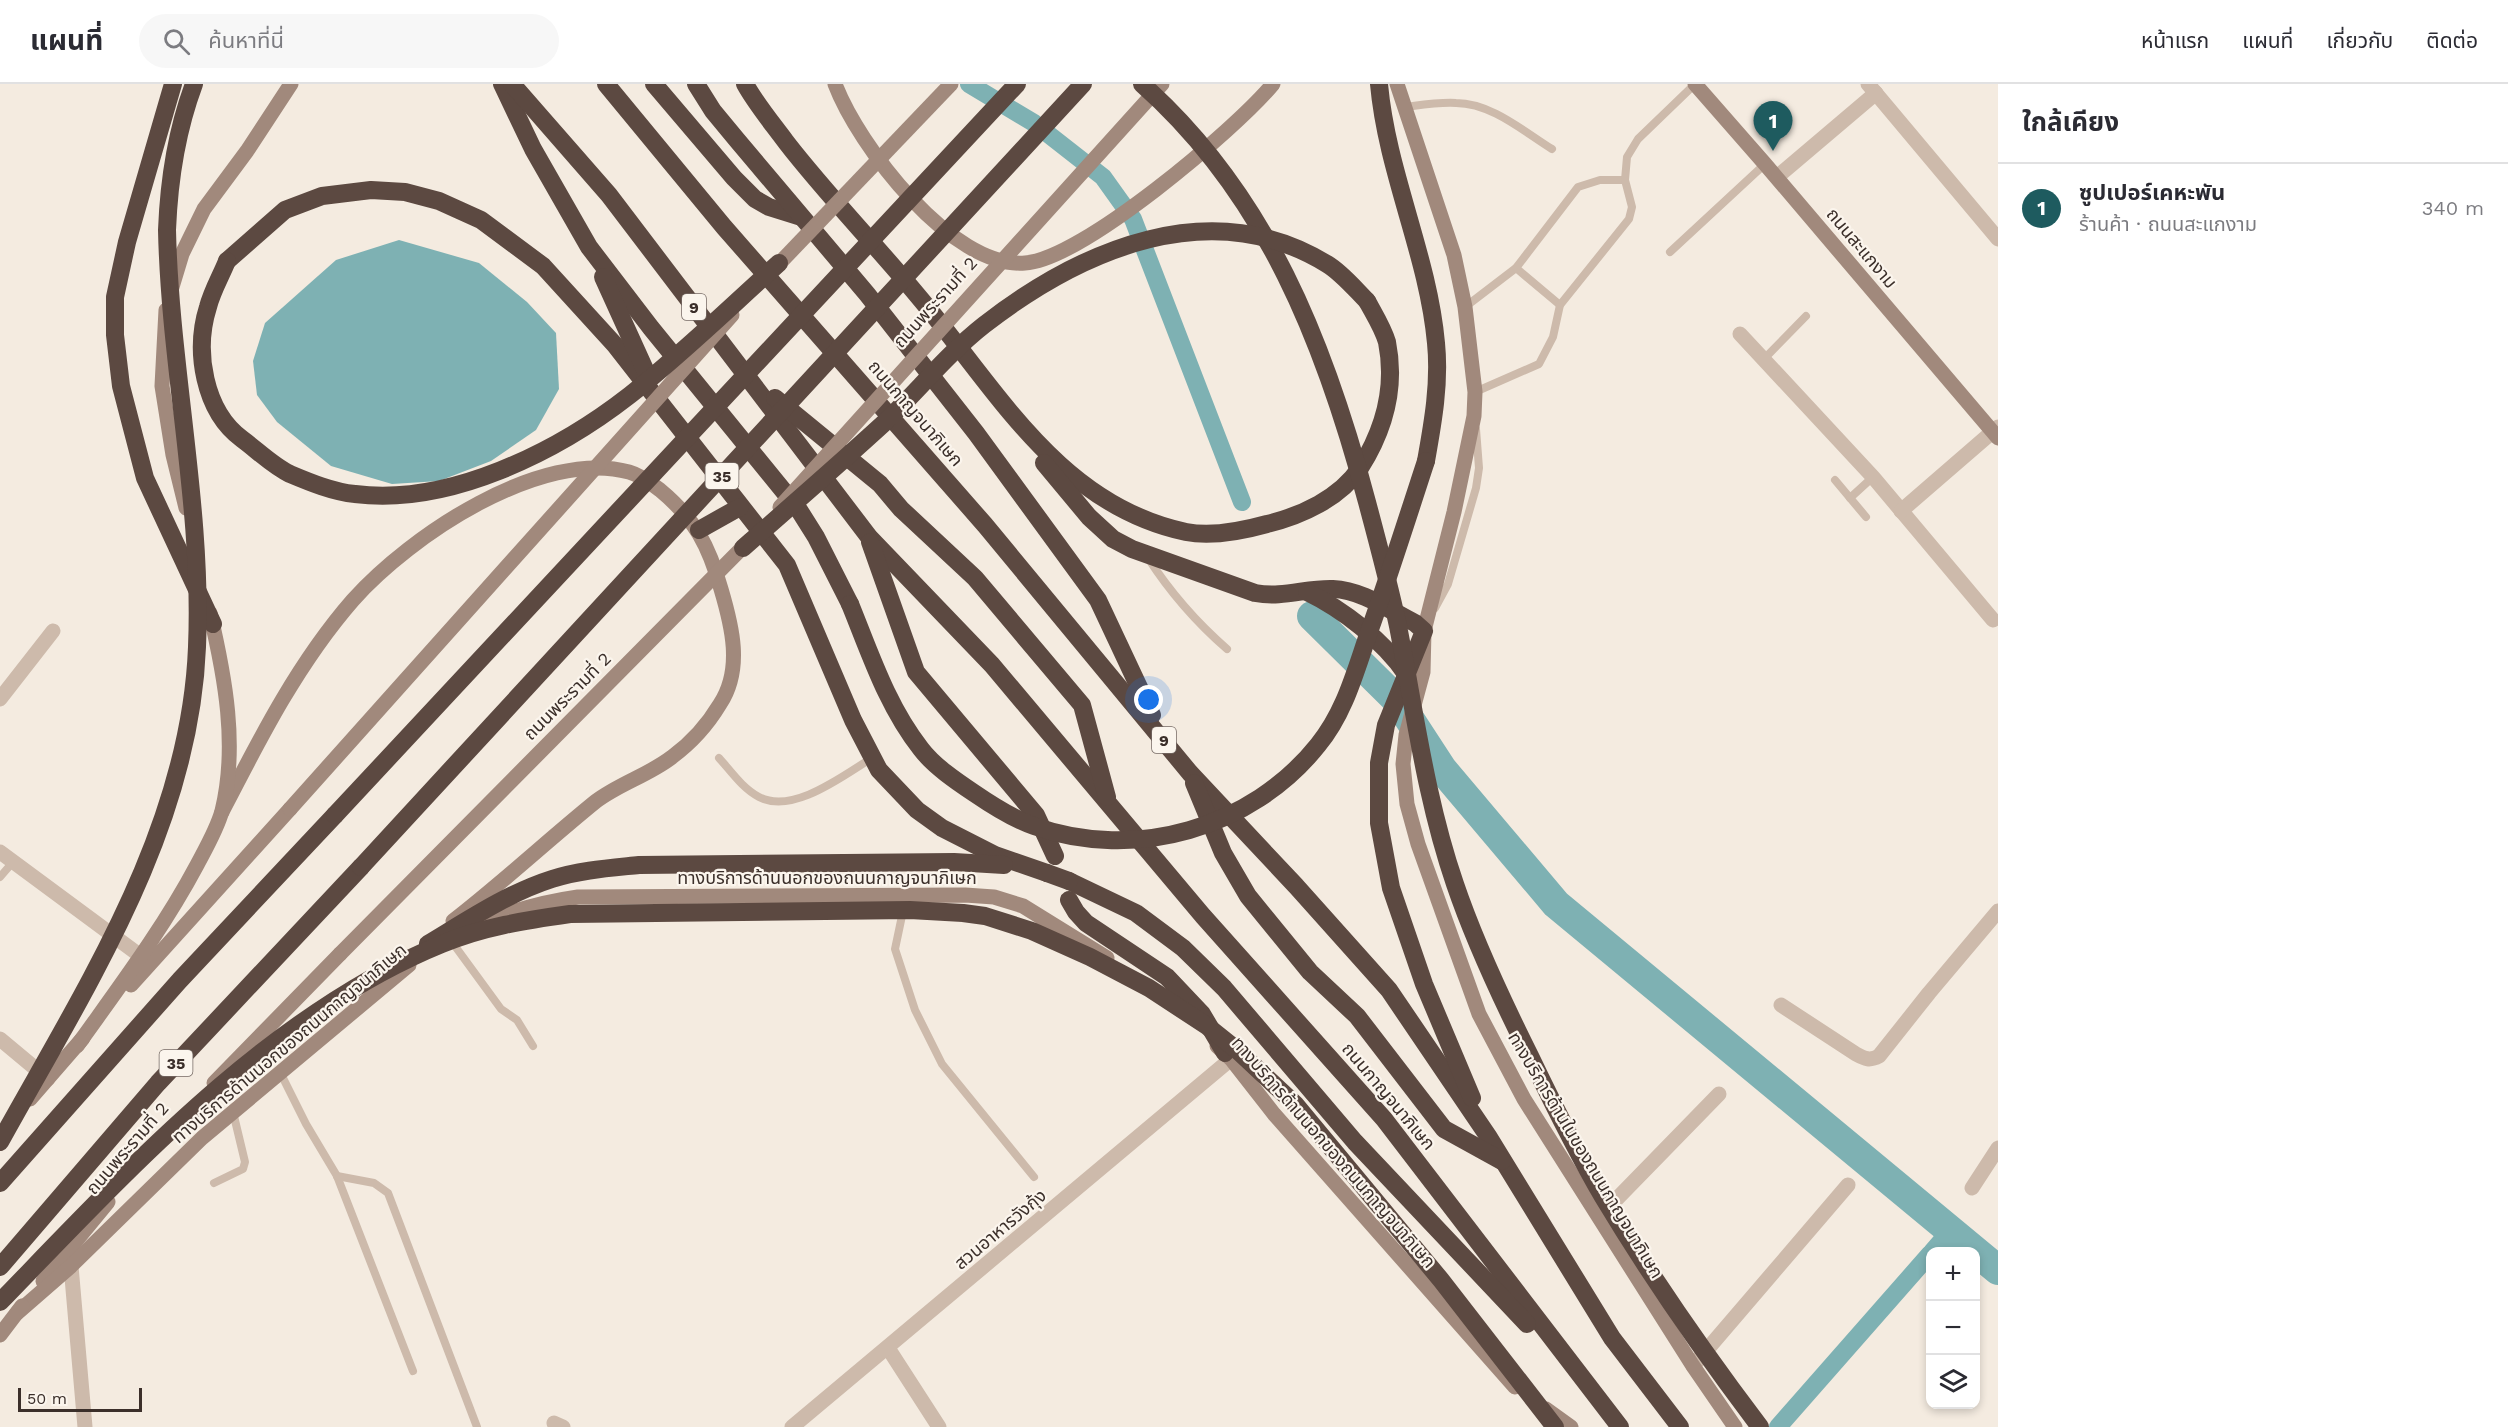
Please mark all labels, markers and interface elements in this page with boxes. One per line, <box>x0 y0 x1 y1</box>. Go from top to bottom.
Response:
search box <box>139 14 559 68</box>
text: แผนที่ <box>30 24 103 57</box>
icon: search <box>160 25 193 58</box>
text: ค้นหาที่นี่ <box>208 28 284 53</box>
text: หน้าแรก <box>2141 28 2209 53</box>
text: แผนที่ <box>2242 28 2293 53</box>
text: เกี่ยวกับ <box>2326 28 2393 53</box>
text: ติดต่อ <box>2426 28 2478 53</box>
pin: 1 <box>1754 101 1792 151</box>
text: ใกล้เคียง <box>2022 107 2119 137</box>
text: ซูปเปอร์เคหะพัน <box>2079 180 2225 205</box>
text: 1 <box>2037 196 2046 220</box>
text: 340 m <box>2422 196 2484 220</box>
street label: ถนนสะแกงาม <box>1822 204 1902 292</box>
text: ร้านค้า · ถนนสะแกงาม <box>2079 212 2257 236</box>
street label: ถนนพระรามที่ 2 <box>887 251 981 352</box>
road number: 9 <box>682 294 706 320</box>
street label: ถนนกาญจนาภิเษก <box>864 356 968 470</box>
road number: 35 <box>706 463 738 489</box>
street label: ถนนพระรามที่ 2 <box>517 646 615 744</box>
your location <box>1134 685 1163 714</box>
road number: 9 <box>1152 727 1176 753</box>
street label: ทางบริการด้านนอกของถนนกาญจนาภิเษก <box>677 867 977 888</box>
street label: ทางบริการด้านนอกของถนนกาญจนาภิเษก <box>168 939 410 1147</box>
street label: ทางบริการด้านในของถนนกาญจนาภิเษก <box>1504 1028 1668 1282</box>
street label: ทางบริการด้านนอกของถนนกาญจนาภิเษก <box>1228 1032 1440 1272</box>
street label: ถนนกาญจนาภิเษก <box>1338 1038 1440 1154</box>
road number: 35 <box>160 1050 192 1076</box>
street label: ถนนพระรามที่ 2 <box>80 1096 173 1198</box>
street label: สวนอาหารวังกุ้ง <box>950 1184 1051 1274</box>
map controls <box>1926 1247 1980 1409</box>
button: + <box>1926 1247 1980 1301</box>
button: − <box>1926 1301 1980 1355</box>
button: layers <box>1926 1355 1980 1409</box>
scale bar <box>18 1385 142 1412</box>
text: 50 m <box>27 1389 67 1408</box>

